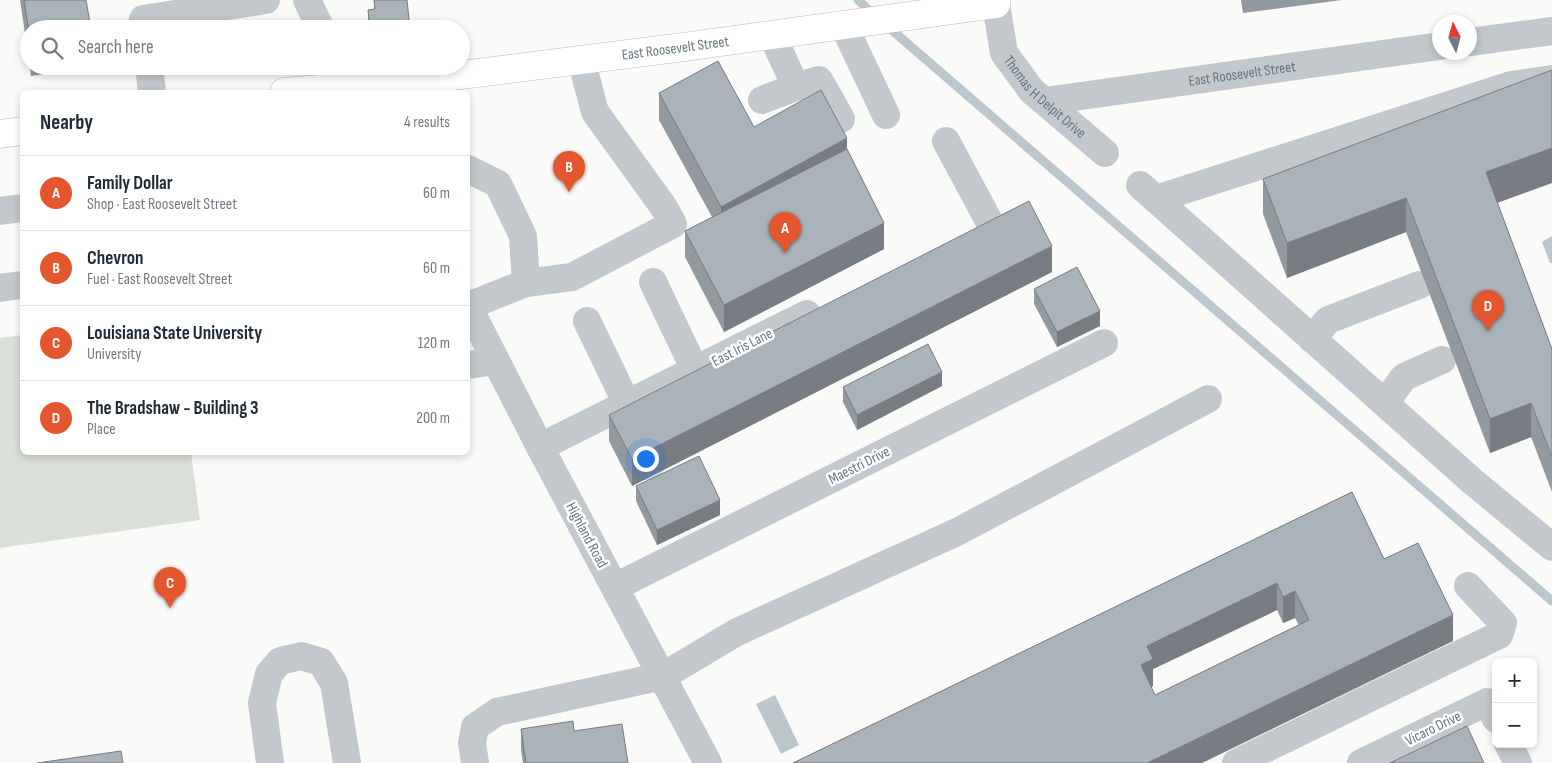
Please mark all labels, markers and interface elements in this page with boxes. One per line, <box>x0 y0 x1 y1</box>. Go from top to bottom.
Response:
north arrow <box>1432 15 1477 60</box>
search box <box>20 20 470 75</box>
street label: East Roosevelt Street <box>621 32 731 65</box>
icon: search <box>38 34 66 62</box>
text: Search here <box>78 36 154 59</box>
street label: Thomas H Delpit Drive <box>999 52 1090 143</box>
street label: East Roosevelt Street <box>1187 57 1297 91</box>
text: Nearby <box>40 110 93 135</box>
text: 4 results <box>404 113 450 132</box>
pin: B <box>553 151 585 192</box>
text: Family Dollar <box>87 172 173 195</box>
text: A <box>52 184 60 203</box>
text: 60 m <box>423 184 450 203</box>
text: Shop · East Roosevelt Street <box>87 195 237 214</box>
pin: A <box>769 212 801 253</box>
text: Chevron <box>87 247 144 270</box>
text: B <box>52 259 60 278</box>
text: 60 m <box>423 259 450 278</box>
text: Fuel · East Roosevelt Street <box>87 270 232 289</box>
pin: D <box>1472 290 1504 331</box>
text: Louisiana State University <box>87 322 262 345</box>
street label: East Iris Lane <box>709 324 776 371</box>
text: C <box>52 334 60 353</box>
text: 120 m <box>418 334 450 353</box>
text: University <box>87 345 141 364</box>
text: The Bradshaw - Building 3 <box>87 397 259 420</box>
text: D <box>52 409 60 428</box>
text: 200 m <box>416 409 450 428</box>
text: Place <box>87 420 116 439</box>
street label: Maestri Drive <box>825 442 893 489</box>
your location <box>633 446 659 472</box>
street label: Highland Road <box>561 499 612 571</box>
pin: C <box>154 567 186 608</box>
map controls <box>1492 658 1537 748</box>
button: + <box>1492 658 1537 703</box>
button: − <box>1492 703 1537 748</box>
street label: Vicaro Drive <box>1402 707 1464 750</box>

